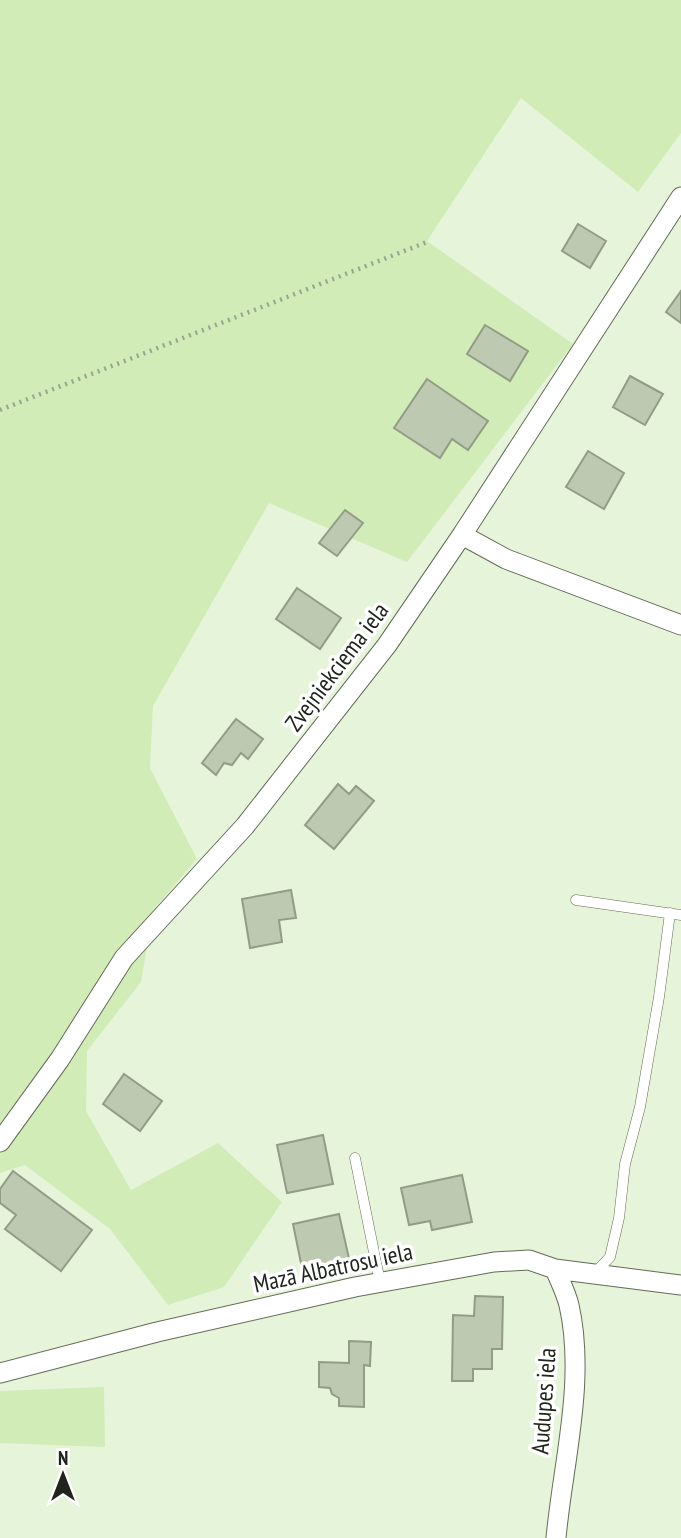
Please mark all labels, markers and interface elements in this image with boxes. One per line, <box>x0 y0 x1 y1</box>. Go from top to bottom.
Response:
street label: Zvejniekciema iela <box>278 596 395 737</box>
street label: Mazā Albatrosu iela <box>250 1236 415 1300</box>
street label: Audupes iela <box>524 1347 563 1455</box>
north arrow <box>28 1440 98 1510</box>
text: N <box>58 1446 68 1470</box>

